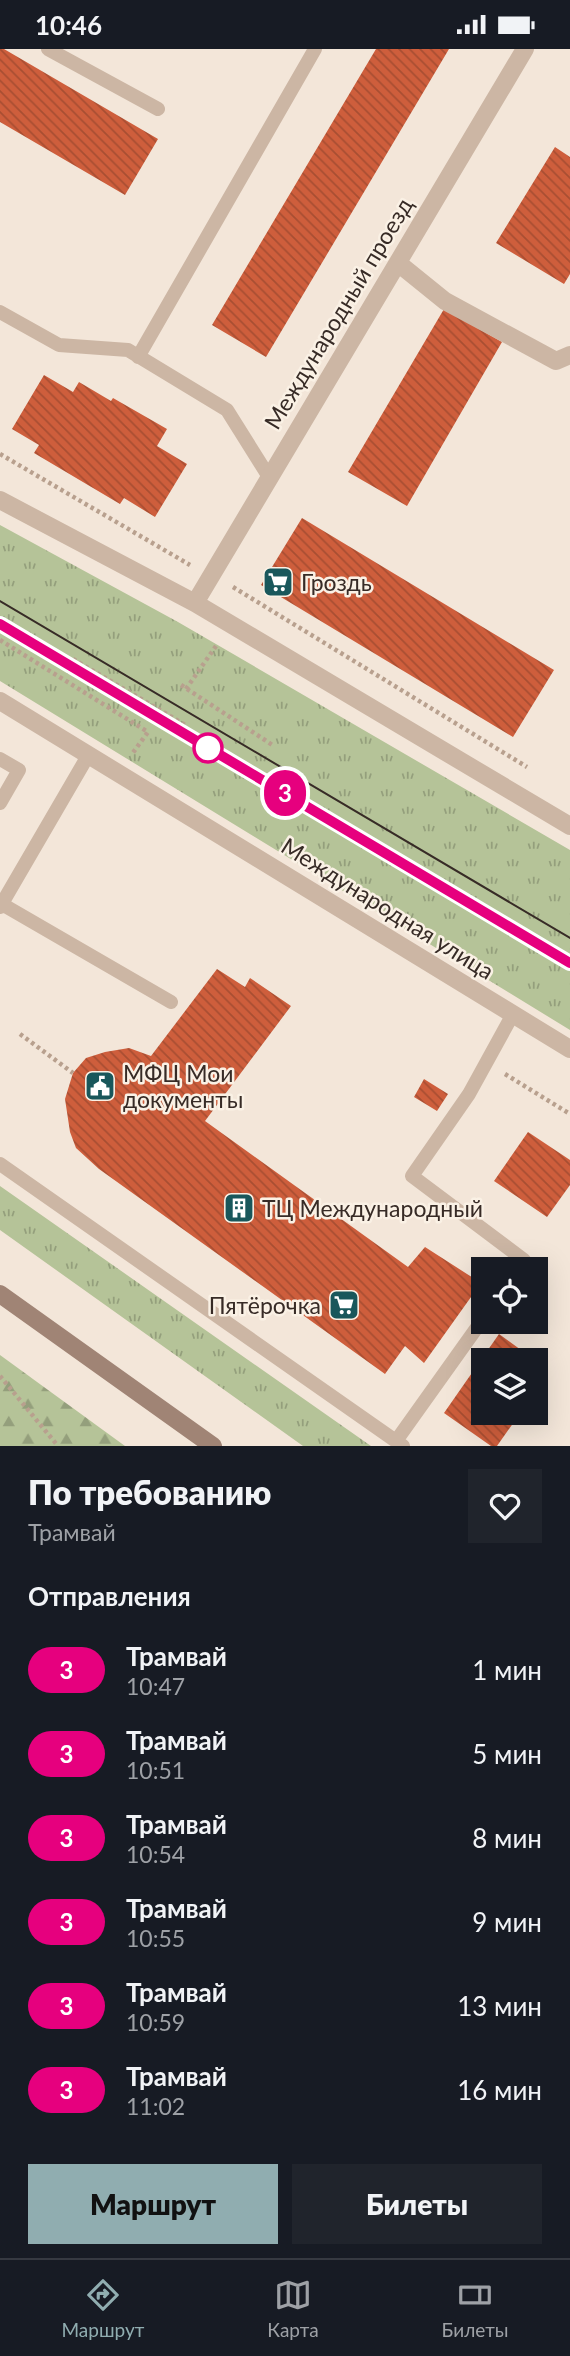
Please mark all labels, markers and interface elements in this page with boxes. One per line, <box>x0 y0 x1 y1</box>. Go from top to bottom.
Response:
text: 10:46 <box>35 9 102 41</box>
street label: Международный проезд <box>258 192 418 434</box>
supermarket icon: Гроздь <box>261 565 295 599</box>
place label: Гроздь <box>301 568 372 596</box>
unlabelled marker <box>193 733 223 763</box>
line badge: 3 <box>262 770 308 816</box>
text: 3 <box>278 778 292 807</box>
street label: Международная улица <box>277 831 499 985</box>
place label: МФЦ Мои документы <box>123 1059 243 1113</box>
public building icon: МФЦ Мои документы <box>83 1069 117 1103</box>
building icon: ТЦ Международный <box>222 1191 256 1225</box>
place label: ТЦ Международный <box>262 1194 483 1222</box>
map controls <box>471 1257 548 1425</box>
button: locate <box>471 1257 548 1334</box>
supermarket icon: Пятёрочка <box>327 1288 361 1322</box>
place label: Пятёрочка <box>209 1291 321 1319</box>
button: layers <box>471 1348 548 1425</box>
button: heart <box>468 1469 542 1543</box>
text: По требованию <box>28 1472 271 1512</box>
text: Трамвай <box>28 1518 116 1546</box>
text: Отправления <box>28 1580 191 1612</box>
text: Трамвай <box>126 1640 227 1672</box>
text: 1 мин <box>472 1654 542 1686</box>
text: 3 <box>60 1655 73 1684</box>
text: 10:47 <box>126 1672 185 1700</box>
text: Трамвай <box>126 1724 227 1756</box>
text: 5 мин <box>472 1738 542 1770</box>
text: 3 <box>60 1739 73 1768</box>
text: 10:51 <box>126 1756 185 1784</box>
text: Трамвай <box>126 1808 227 1840</box>
text: 8 мин <box>472 1822 542 1854</box>
text: 3 <box>60 1823 73 1852</box>
text: 10:54 <box>126 1840 185 1868</box>
text: Трамвай <box>126 1892 227 1924</box>
text: 9 мин <box>472 1906 542 1938</box>
text: 3 <box>60 1907 73 1936</box>
text: 10:55 <box>126 1924 185 1952</box>
text: Трамвай <box>126 1976 227 2008</box>
text: 13 мин <box>457 1990 542 2022</box>
text: 3 <box>60 1991 73 2020</box>
text: 10:59 <box>126 2008 185 2036</box>
text: Трамвай <box>126 2060 227 2092</box>
text: 16 мин <box>457 2074 542 2106</box>
text: 3 <box>60 2075 73 2104</box>
text: 11:02 <box>126 2092 185 2120</box>
button: Маршрут <box>28 2164 278 2244</box>
button: Билеты <box>292 2164 542 2244</box>
tab: Маршрут <box>61 2276 144 2341</box>
tab: Карта <box>267 2276 319 2341</box>
tab: Билеты <box>442 2276 508 2341</box>

